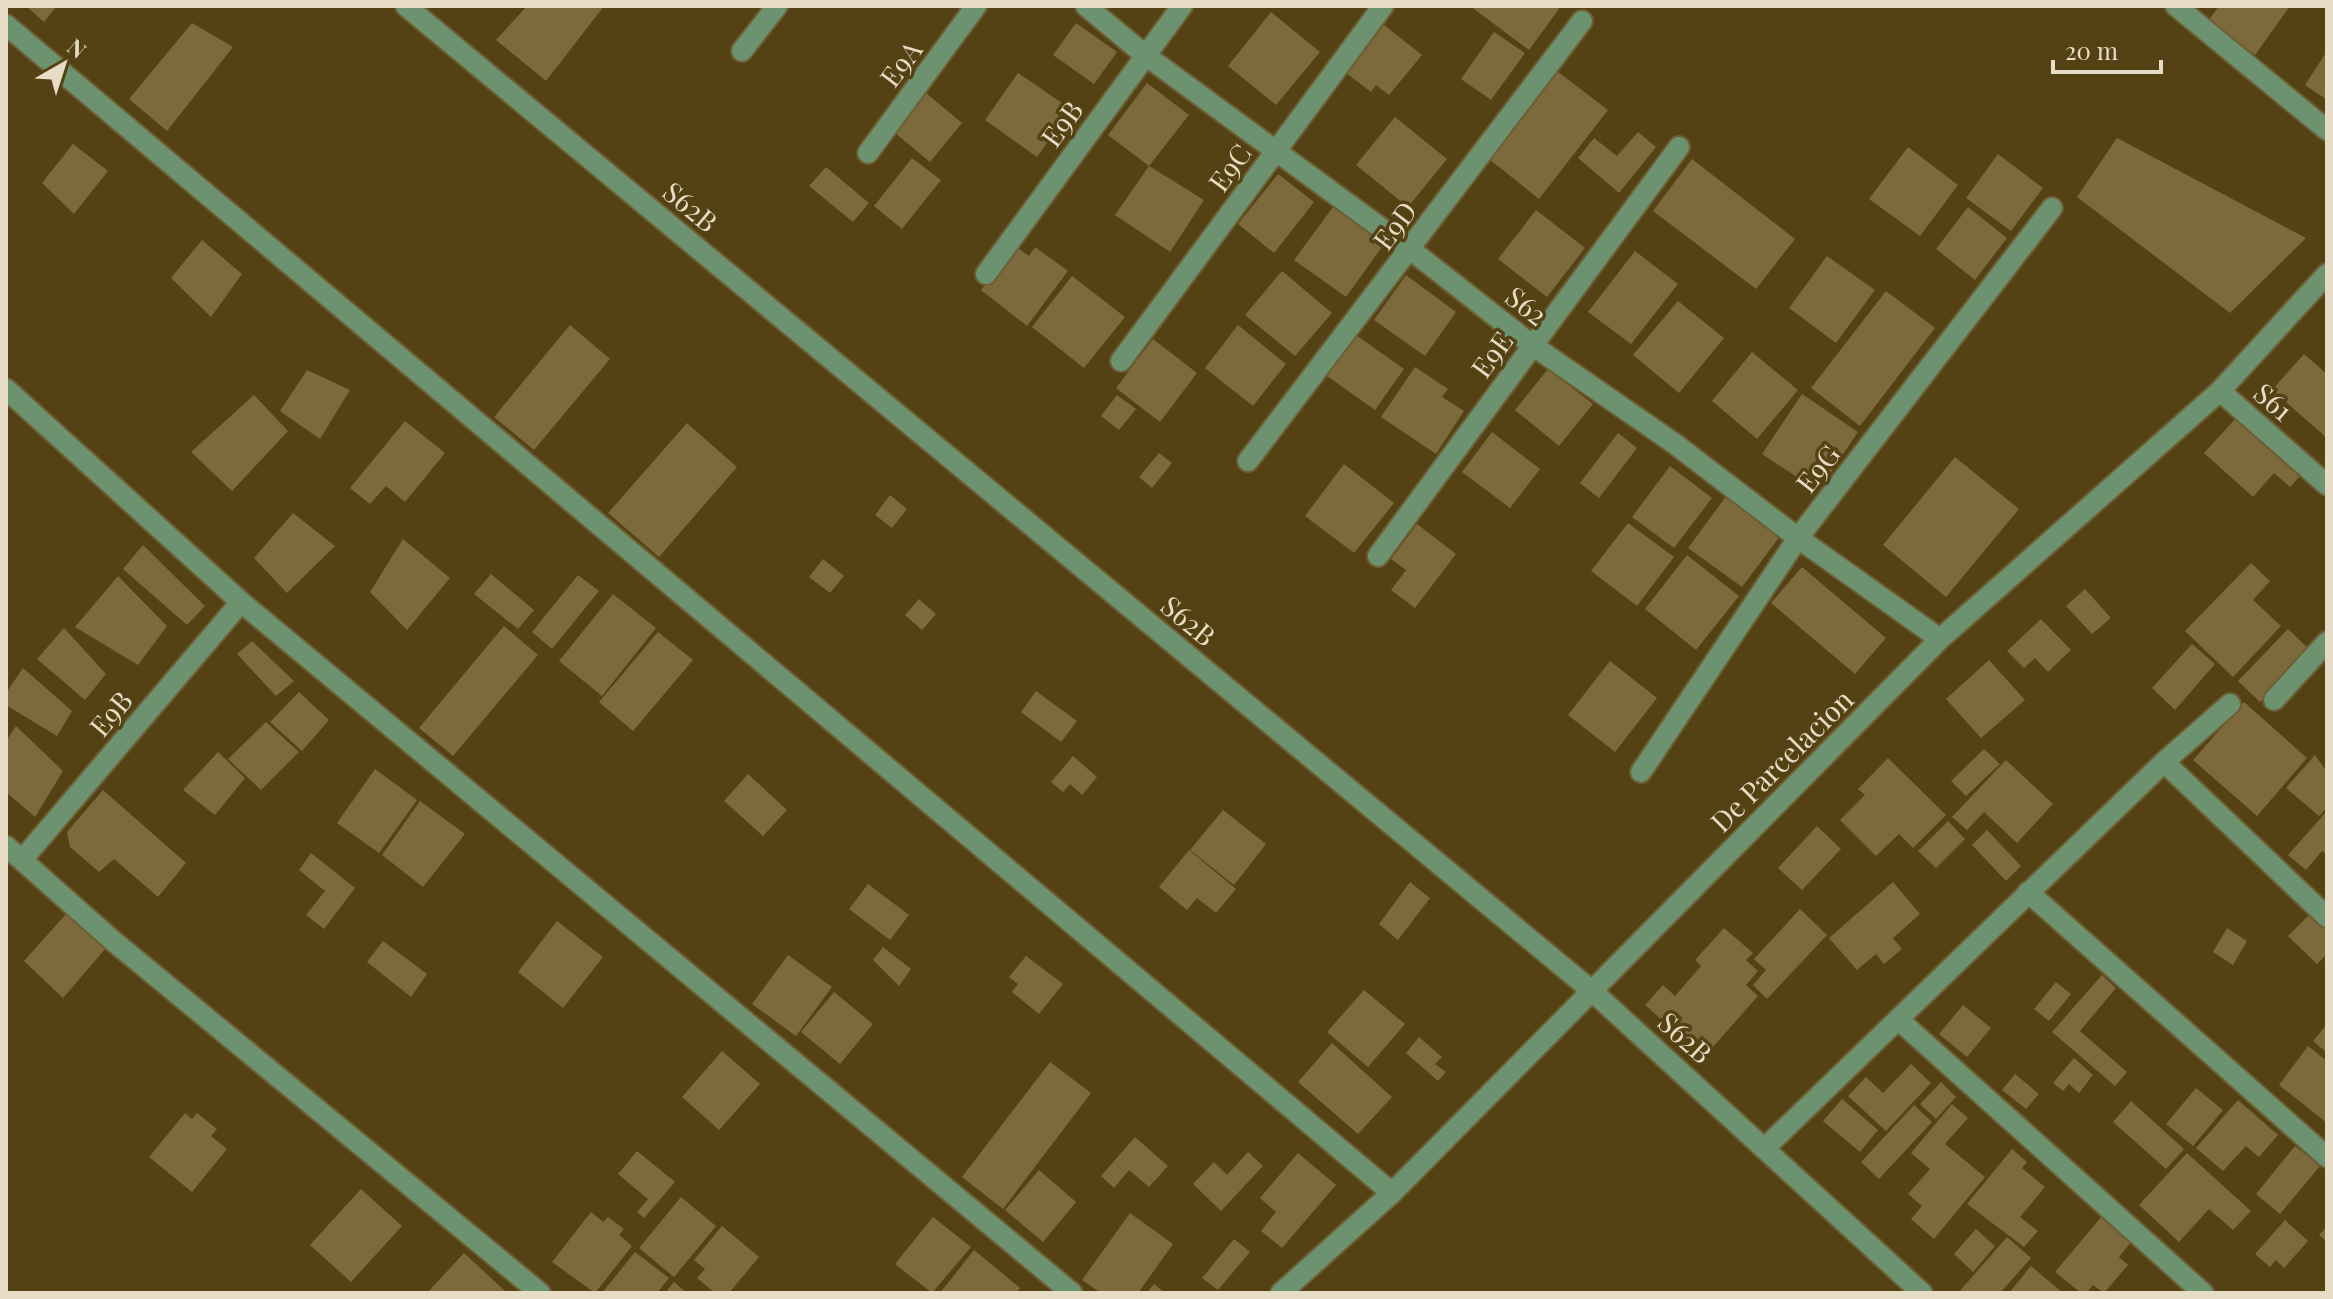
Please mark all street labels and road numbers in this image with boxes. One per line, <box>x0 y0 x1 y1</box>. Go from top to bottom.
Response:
street label: E9A <box>870 32 930 94</box>
street label: E9B <box>1032 92 1090 154</box>
street label: E9C <box>1199 136 1259 198</box>
street label: S62B <box>656 172 726 240</box>
street label: E9D <box>1364 193 1424 257</box>
street label: S62 <box>1499 277 1555 333</box>
street label: E9E <box>1462 324 1520 384</box>
street label: S61 <box>2247 374 2301 428</box>
street label: E9G <box>1787 437 1847 499</box>
street label: S62B <box>1154 586 1224 654</box>
street label: De Parcelacion <box>1702 681 1860 839</box>
street label: E9B <box>80 682 140 744</box>
street label: S62B <box>1651 1003 1721 1071</box>

